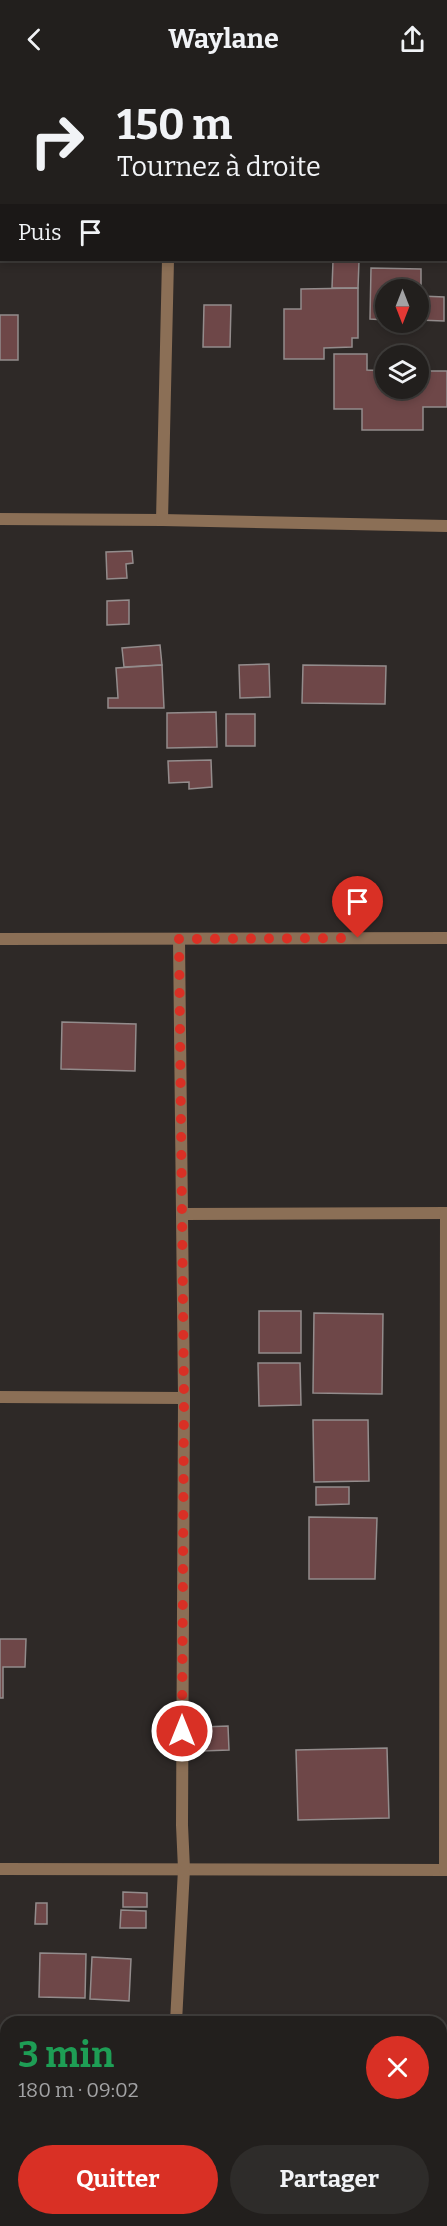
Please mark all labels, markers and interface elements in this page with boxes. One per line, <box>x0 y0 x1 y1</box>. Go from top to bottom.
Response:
icon: back <box>18 23 51 56</box>
text: Waylane <box>168 23 279 55</box>
icon: share <box>396 23 429 56</box>
text: 150 m <box>117 100 232 150</box>
icon: right <box>18 102 96 180</box>
text: Tournez à droite <box>117 151 321 183</box>
icon: arrive <box>74 216 107 249</box>
text: Puis <box>18 219 62 246</box>
north arrow <box>375 279 429 333</box>
map controls <box>375 279 429 399</box>
button: layers <box>375 345 429 399</box>
pin <box>332 876 383 938</box>
icon: arrive <box>341 885 374 918</box>
position arrow <box>150 1699 214 1763</box>
text: 3 min <box>18 2033 114 2077</box>
button: close <box>366 2036 429 2099</box>
text: 180 m · 09:02 <box>18 2078 139 2102</box>
button: Quitter <box>18 2145 218 2214</box>
button: Partager <box>230 2145 429 2214</box>

